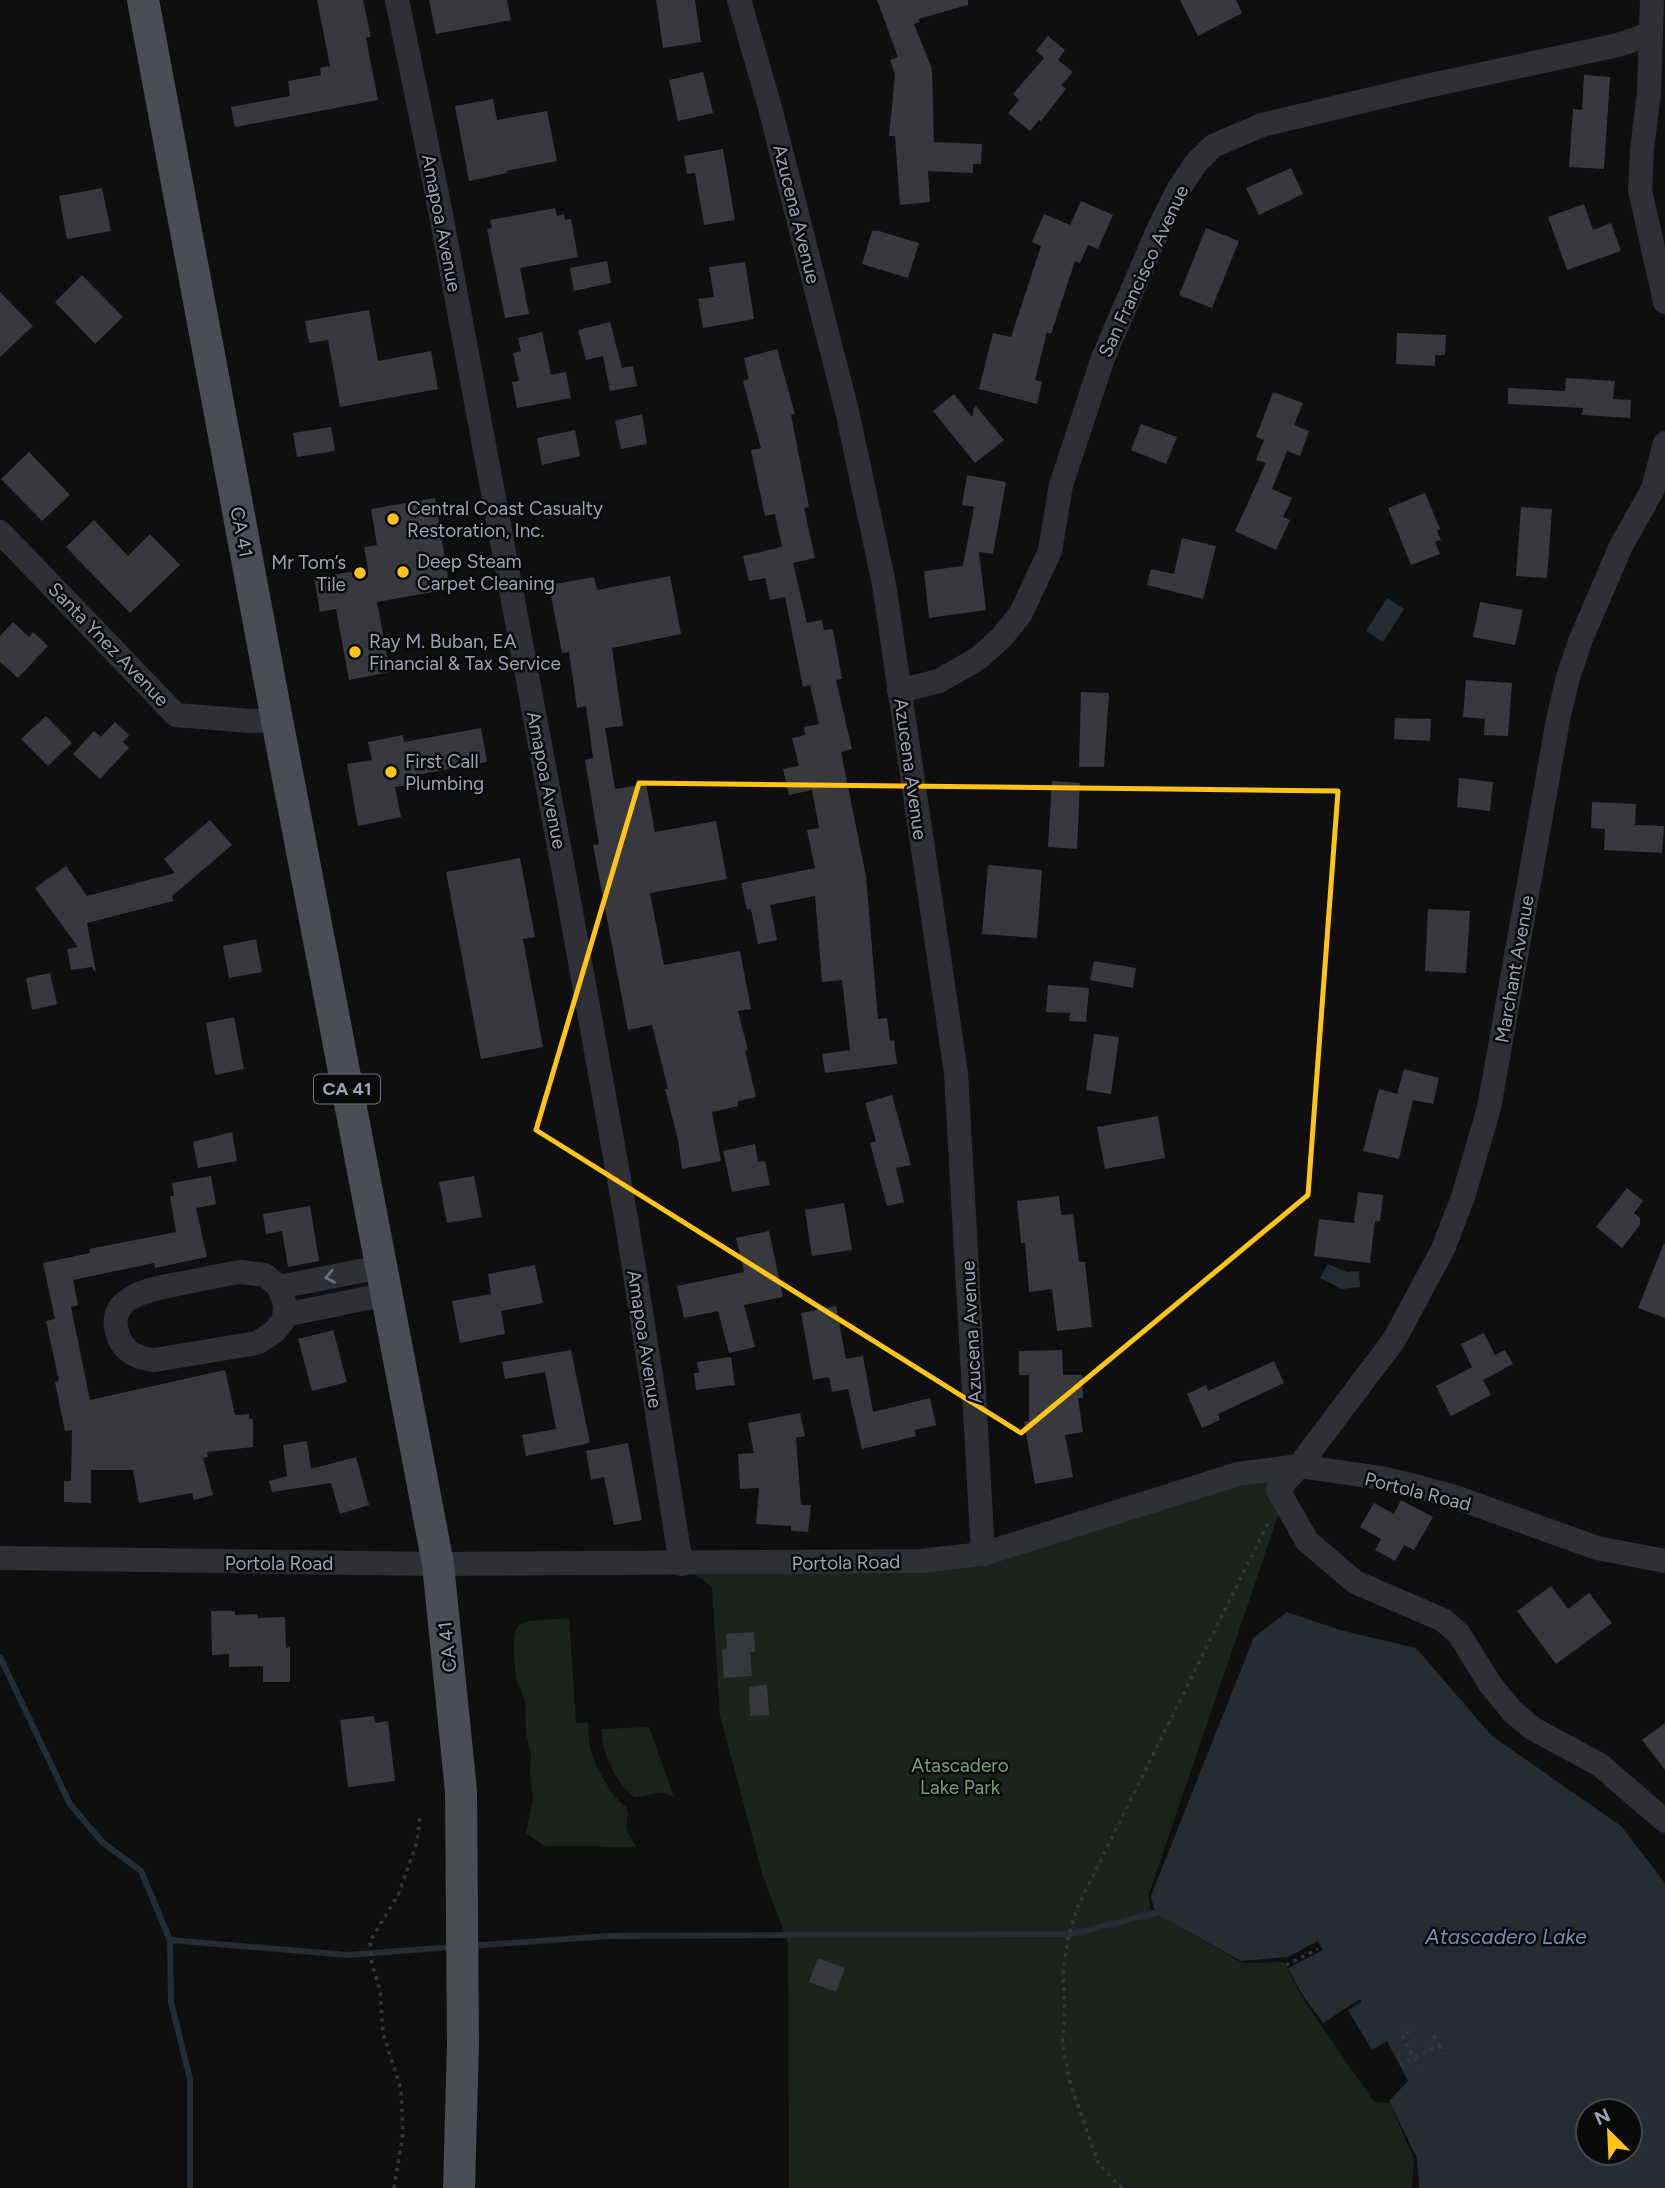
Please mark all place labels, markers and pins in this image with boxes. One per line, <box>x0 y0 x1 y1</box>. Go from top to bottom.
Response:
place label: Central Coast Casualty Restoration, Inc. <box>407 497 603 542</box>
marker: Central Coast Casualty Restoration, Inc. <box>385 511 401 527</box>
place label: Deep Steam Carpet Cleaning <box>417 550 555 595</box>
place label: Mr Tom’s Tile <box>271 551 346 596</box>
marker: Deep Steam Carpet Cleaning <box>395 564 411 580</box>
marker: Mr Tom’s Tile <box>352 565 368 581</box>
place label: Ray M. Buban, EA Financial & Tax Service <box>369 630 561 675</box>
marker: Ray M. Buban, EA Financial & Tax Service <box>347 644 363 660</box>
place label: First Call Plumbing <box>405 750 484 795</box>
marker: First Call Plumbing <box>383 764 399 780</box>

